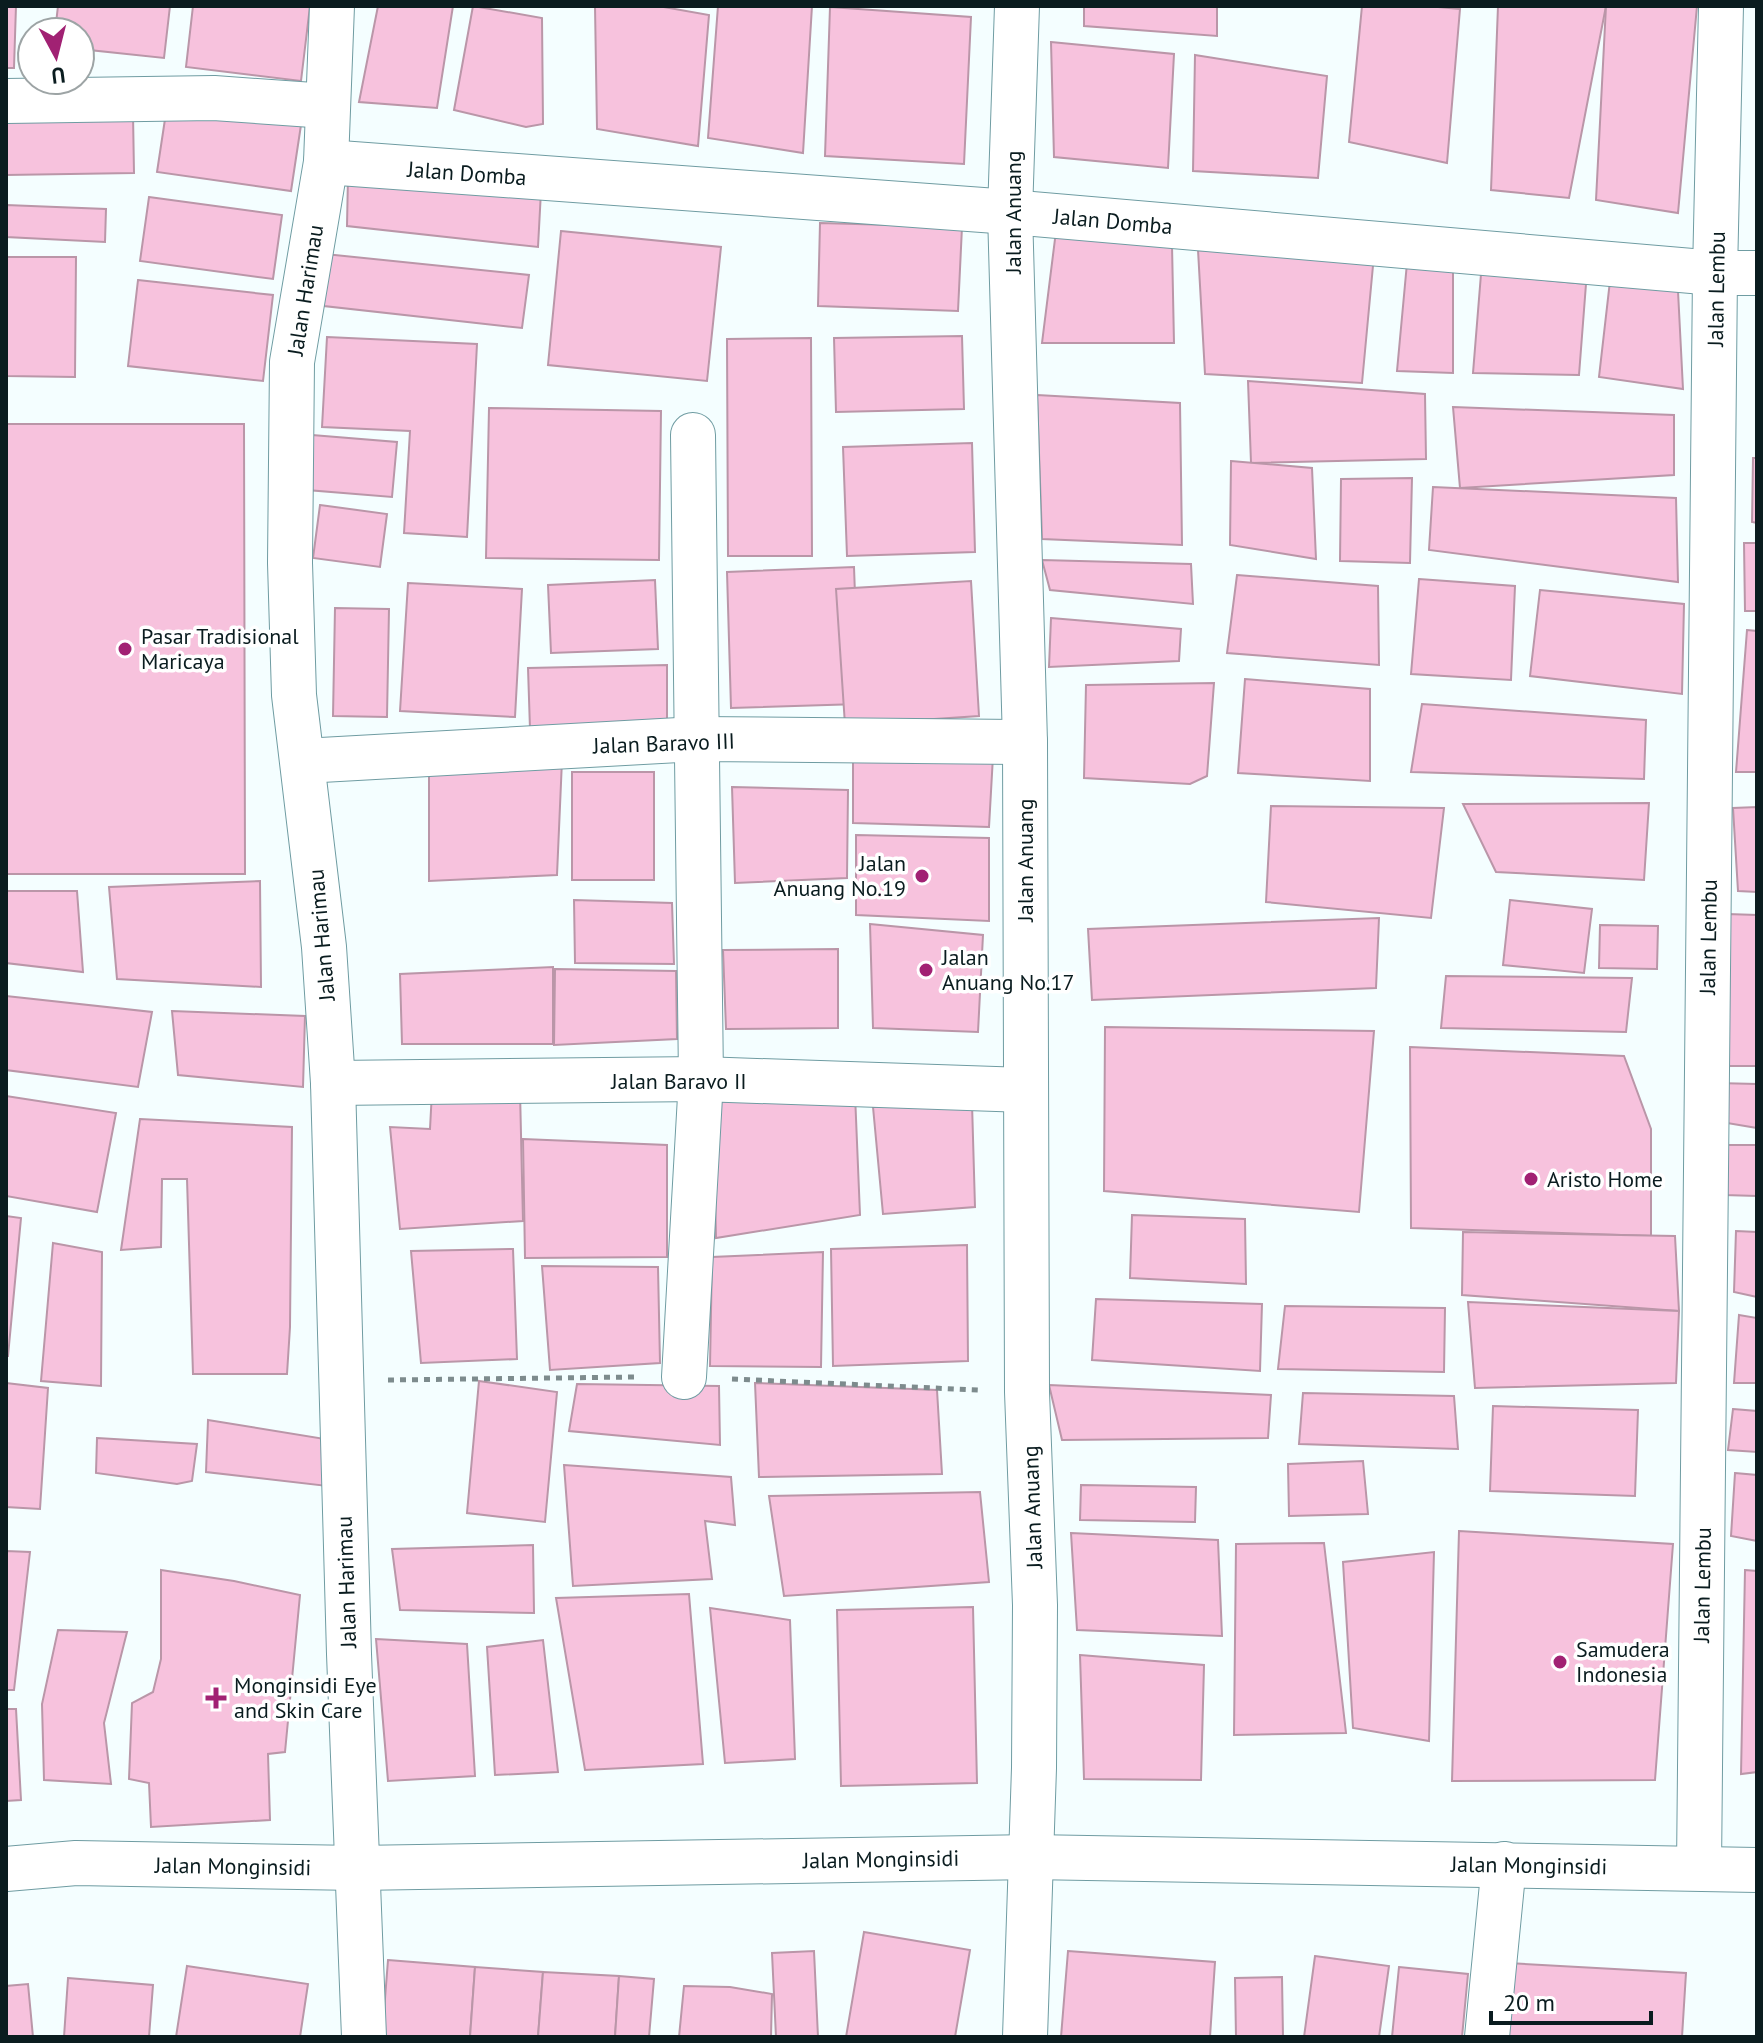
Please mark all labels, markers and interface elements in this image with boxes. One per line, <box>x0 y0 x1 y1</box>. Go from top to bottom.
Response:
north arrow <box>16 16 96 96</box>
text: U <box>50 61 67 91</box>
street label: Jalan Anuang <box>999 150 1027 275</box>
street label: Jalan Domba <box>405 155 528 191</box>
street label: Jalan Domba <box>1051 202 1174 240</box>
street label: Jalan Harimau <box>281 222 329 358</box>
street label: Jalan Lembu <box>1701 231 1731 348</box>
place label: Pasar Tradisional Maricaya <box>141 622 299 675</box>
marker: Pasar Tradisional Maricaya <box>116 640 134 658</box>
street label: Jalan Baravo III <box>592 727 735 760</box>
street label: Jalan Anuang <box>1011 798 1039 923</box>
place label: Jalan Anuang No.19 <box>774 849 906 902</box>
marker: Jalan Anuang No.19 <box>913 867 931 885</box>
street label: Jalan Harimau <box>301 868 341 1003</box>
street label: Jalan Lembu <box>1693 879 1723 996</box>
place label: Jalan Anuang No.17 <box>941 943 1074 996</box>
marker: Jalan Anuang No.17 <box>917 961 935 979</box>
street label: Jalan Baravo II <box>610 1067 747 1095</box>
place label: Aristo Home <box>1547 1165 1663 1193</box>
marker: Aristo Home <box>1522 1170 1540 1188</box>
street label: Jalan Anuang <box>1016 1445 1048 1570</box>
street label: Jalan Harimau <box>330 1515 362 1650</box>
street label: Jalan Lembu <box>1687 1527 1717 1644</box>
place label: Samudera Indonesia <box>1576 1635 1670 1688</box>
marker: Samudera Indonesia <box>1551 1653 1569 1671</box>
place label: Monginsidi Eye and Skin Care <box>234 1671 377 1724</box>
marker: Monginsidi Eye and Skin Care <box>205 1687 227 1709</box>
street label: Jalan Monginsidi <box>802 1844 959 1874</box>
street label: Jalan Monginsidi <box>1450 1850 1607 1880</box>
street label: Jalan Monginsidi <box>154 1851 311 1881</box>
scale bar <box>1491 1975 1651 2025</box>
text: 20 m <box>1503 1987 1555 2018</box>

